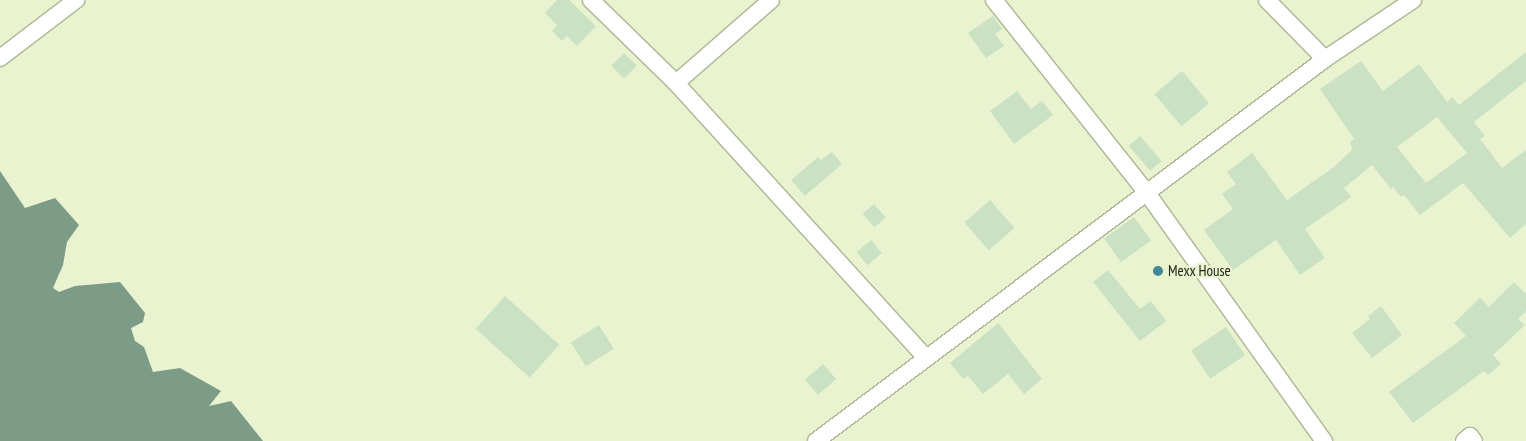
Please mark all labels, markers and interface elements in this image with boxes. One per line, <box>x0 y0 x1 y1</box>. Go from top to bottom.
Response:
place label: Mexx House <box>1168 262 1231 280</box>
marker: Mexx House <box>1152 265 1164 277</box>

